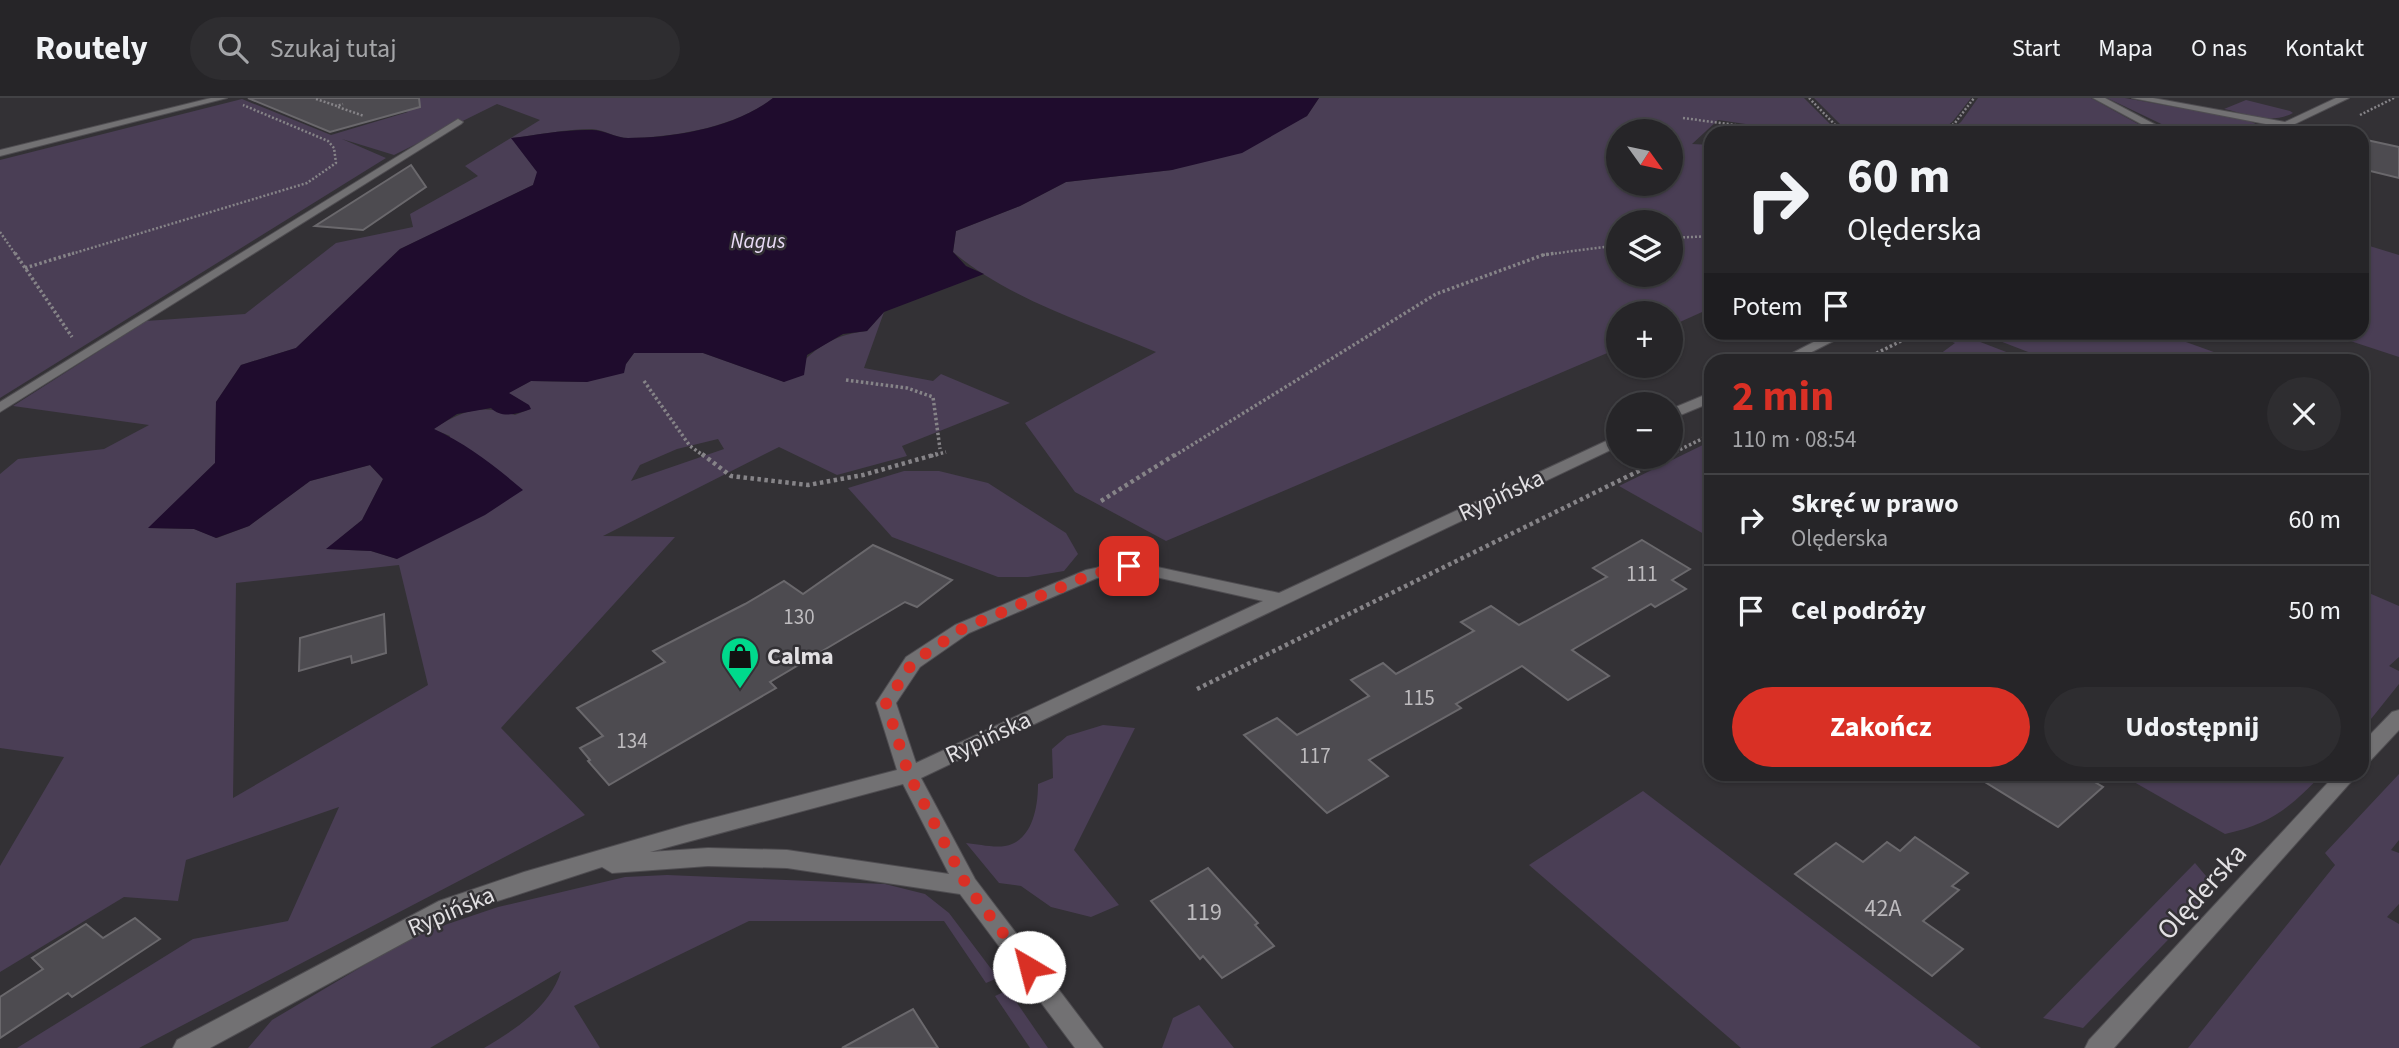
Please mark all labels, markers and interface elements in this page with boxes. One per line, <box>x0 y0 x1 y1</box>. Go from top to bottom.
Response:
search box <box>190 17 680 80</box>
text: Routely <box>35 25 148 72</box>
icon: search <box>214 29 252 67</box>
text: Szukaj tutaj <box>270 30 397 67</box>
text: Start <box>2012 31 2060 66</box>
text: Mapa <box>2098 31 2153 66</box>
text: O nas <box>2191 31 2247 66</box>
text: Kontakt <box>2285 31 2364 66</box>
north arrow <box>1606 119 1684 196</box>
map controls <box>1606 119 1683 469</box>
text: 60 m <box>1847 142 1951 212</box>
icon: right <box>1732 154 1823 245</box>
text: Olęderska <box>1847 207 1982 253</box>
button: layers <box>1606 210 1683 287</box>
water label: Nagus <box>731 226 785 256</box>
icon: arrive <box>1817 287 1855 325</box>
text: Potem <box>1732 288 1803 325</box>
button: + <box>1606 301 1683 378</box>
text: 2 min <box>1732 367 1834 427</box>
button: close <box>2267 377 2341 451</box>
button: − <box>1606 392 1683 469</box>
text: 110 m · 08:54 <box>1732 423 1856 456</box>
street label: Rypińska <box>1453 460 1550 531</box>
text: Skręć w prawo <box>1791 485 1959 522</box>
icon: right <box>1732 501 1770 539</box>
text: 60 m <box>2288 501 2341 538</box>
text: Olęderska <box>1791 522 1888 555</box>
pin <box>1099 536 1159 596</box>
icon: arrive <box>1110 547 1148 585</box>
house number: 111 <box>1626 559 1658 589</box>
icon: arrive <box>1732 592 1770 630</box>
text: Cel podróży <box>1791 592 1926 629</box>
text: 50 m <box>2288 592 2341 629</box>
house number: 130 <box>783 602 815 632</box>
shop icon: Calma <box>719 635 761 690</box>
place label: Calma <box>767 639 834 674</box>
house number: 115 <box>1403 683 1435 713</box>
button: Zakończ <box>1732 687 2030 767</box>
button: Udostępnij <box>2044 687 2341 767</box>
street label: Rypińska <box>940 702 1037 773</box>
house number: 134 <box>616 726 648 756</box>
house number: 117 <box>1299 741 1331 771</box>
street label: Olęderska <box>2147 834 2256 949</box>
street label: Rypińska <box>402 878 500 945</box>
house number: 42A <box>1865 891 1901 926</box>
house number: 119 <box>1186 895 1222 930</box>
position arrow <box>992 930 1066 1004</box>

